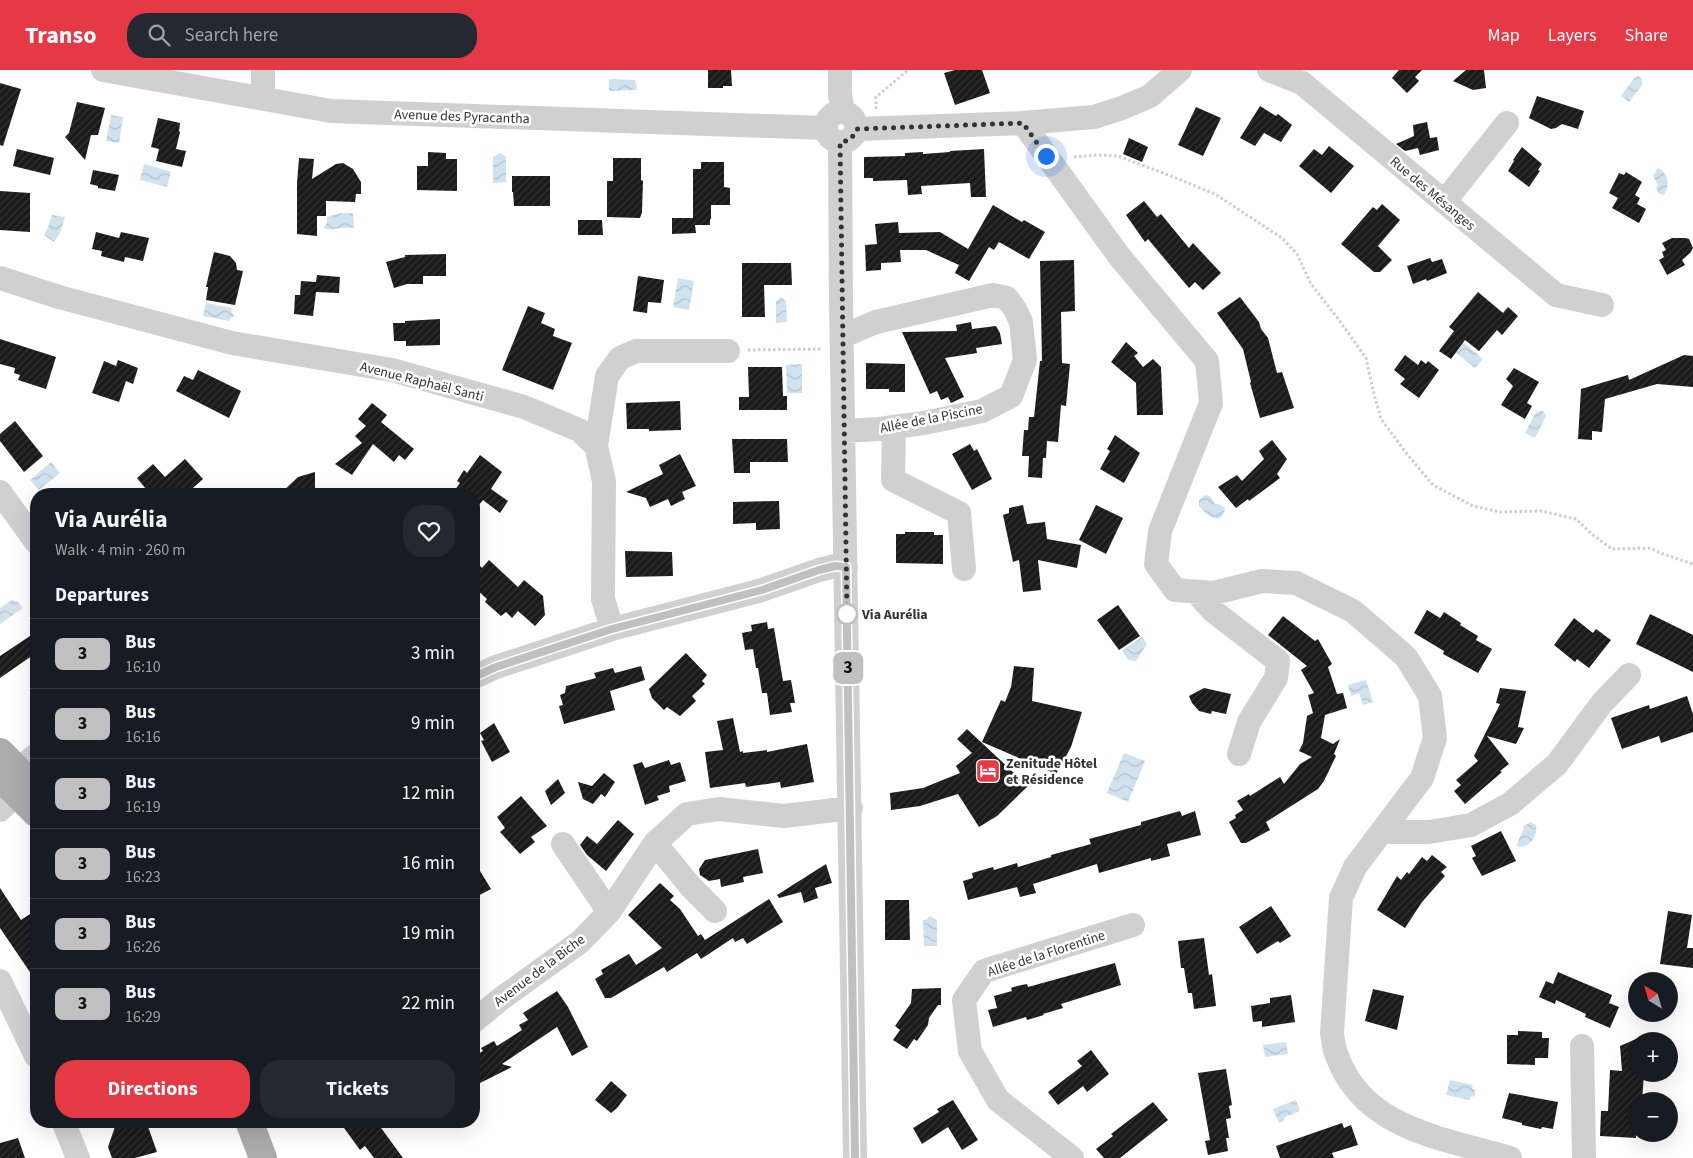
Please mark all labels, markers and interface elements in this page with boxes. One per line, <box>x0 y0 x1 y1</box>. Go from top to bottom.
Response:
search box <box>127 13 477 58</box>
text: Transo <box>25 18 97 53</box>
icon: search <box>145 21 173 49</box>
text: Search here <box>185 22 278 49</box>
text: Map <box>1488 23 1520 48</box>
text: Layers <box>1548 23 1597 48</box>
text: Share <box>1625 23 1668 48</box>
street label: Avenue des Pyracantha <box>394 105 530 129</box>
your location <box>1034 144 1059 169</box>
street label: Rue des Mésanges <box>1385 152 1480 236</box>
street label: Avenue Raphaël Santi <box>358 357 486 407</box>
street label: Allée de la Piscine <box>878 399 984 439</box>
text: Via Aurélia <box>55 502 168 537</box>
button: heart <box>403 505 455 557</box>
text: Walk · 4 min · 260 m <box>55 539 186 561</box>
text: Departures <box>55 582 149 609</box>
marker: Via Aurélia <box>836 603 858 625</box>
place label: Via Aurélia <box>861 605 928 625</box>
text: Bus <box>125 629 156 656</box>
text: 3 min <box>411 640 455 667</box>
text: 3 <box>78 641 87 666</box>
line badge: 3 <box>832 652 864 684</box>
text: 3 <box>843 655 853 680</box>
text: 16:10 <box>125 656 161 678</box>
text: Bus <box>125 699 156 726</box>
text: 9 min <box>411 710 455 737</box>
text: 3 <box>78 711 87 736</box>
text: 16:16 <box>125 726 161 748</box>
place label: Zenitude Hôtel et Résidence <box>1006 754 1097 790</box>
hotel icon: Zenitude Hôtel et Résidence <box>975 758 1001 784</box>
text: Bus <box>125 769 156 796</box>
text: 12 min <box>401 780 455 807</box>
text: 3 <box>78 781 87 806</box>
text: 16:19 <box>125 796 161 818</box>
text: Bus <box>125 839 156 866</box>
text: 16 min <box>401 850 455 877</box>
text: 3 <box>78 851 87 876</box>
text: 16:23 <box>125 866 161 888</box>
text: Bus <box>125 909 156 936</box>
text: 19 min <box>401 920 455 947</box>
text: 3 <box>78 921 87 946</box>
street label: Allée de la Florentine <box>985 925 1108 982</box>
street label: Avenue de la Biche <box>490 930 589 1012</box>
text: 16:26 <box>125 936 161 958</box>
north arrow <box>1628 972 1678 1022</box>
map controls <box>1628 972 1678 1142</box>
text: Bus <box>125 979 156 1006</box>
text: 22 min <box>401 990 455 1017</box>
text: 3 <box>78 991 87 1016</box>
text: 16:29 <box>125 1006 161 1028</box>
button: + <box>1628 1032 1678 1082</box>
button: Directions <box>55 1060 250 1118</box>
button: Tickets <box>260 1060 455 1118</box>
button: − <box>1628 1092 1678 1142</box>

